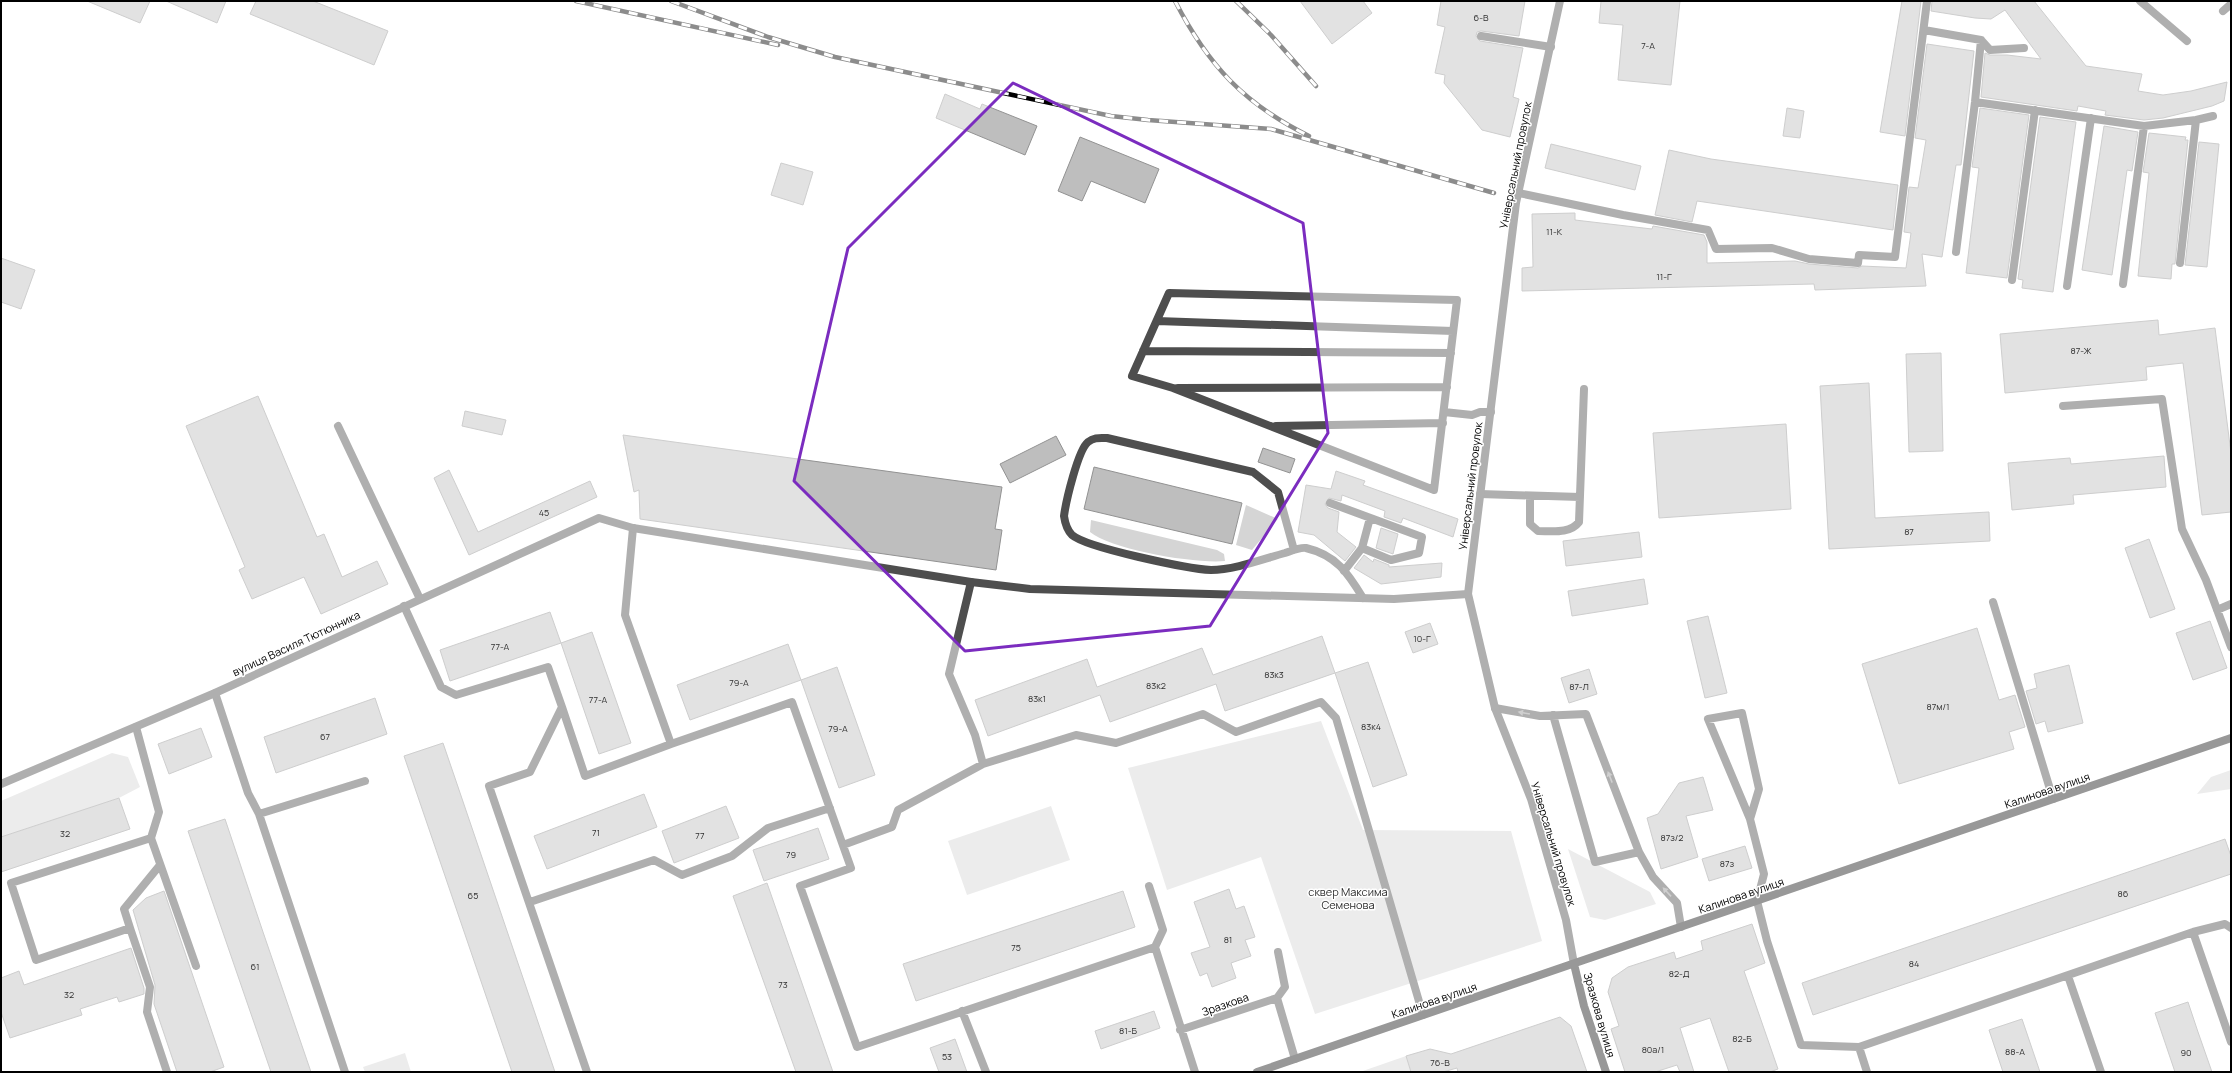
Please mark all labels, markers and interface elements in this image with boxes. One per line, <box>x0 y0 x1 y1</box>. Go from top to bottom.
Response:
house number: 6-В <box>1474 11 1489 24</box>
house number: 7-А <box>1641 39 1655 52</box>
street label: Універсальний провулок <box>1495 100 1535 230</box>
house number: 11-К <box>1546 225 1563 238</box>
house number: 11-Г <box>1656 270 1672 283</box>
house number: 87-Ж <box>2071 344 2091 357</box>
street label: Універсальний провулок <box>1455 421 1485 551</box>
house number: 45 <box>539 506 549 519</box>
house number: 87 <box>1904 525 1914 538</box>
street label: вулиця Василя Тютюнника <box>230 607 362 679</box>
house number: 10-Г <box>1413 632 1431 645</box>
house number: 77-А <box>491 640 510 653</box>
house number: 83к3 <box>1264 668 1284 681</box>
house number: 79-А <box>729 676 749 689</box>
house number: 83к2 <box>1146 679 1166 692</box>
house number: 87-Л <box>1569 680 1589 693</box>
house number: 83к1 <box>1028 692 1046 705</box>
house number: 77-А <box>589 693 608 706</box>
house number: 87м/1 <box>1927 700 1949 713</box>
one-way arrow <box>1518 710 1530 716</box>
house number: 83к4 <box>1361 720 1381 733</box>
house number: 79-А <box>828 722 848 735</box>
house number: 67 <box>320 730 331 743</box>
street label: Калинова вулиця <box>2002 768 2092 812</box>
one-way arrow <box>1607 771 1613 783</box>
street label: Універсальний провулок <box>1528 780 1580 908</box>
house number: 71 <box>592 826 600 839</box>
house number: 32 <box>60 827 70 840</box>
house number: 77 <box>695 829 705 842</box>
house number: 87з/2 <box>1661 831 1683 844</box>
house number: 79 <box>786 848 796 861</box>
house number: 87з <box>1720 857 1735 870</box>
street label: Калинова вулиця <box>1696 873 1786 917</box>
park label: сквер Максима Семенова <box>1308 884 1388 912</box>
one-way arrow <box>1663 887 1672 897</box>
house number: 86 <box>2118 887 2129 900</box>
house number: 65 <box>468 889 478 902</box>
house number: 81 <box>1224 933 1232 946</box>
house number: 75 <box>1011 941 1021 954</box>
house number: 84 <box>1909 957 1919 970</box>
house number: 61 <box>251 960 259 973</box>
house number: 82-Д <box>1669 967 1690 980</box>
street label: Зразкова вулиця <box>1581 971 1619 1059</box>
house number: 73 <box>778 978 788 991</box>
street label: Калинова вулиця <box>1389 978 1479 1022</box>
house number: 32 <box>64 988 74 1001</box>
street label: Зразкова <box>1200 989 1250 1019</box>
house number: 81-Б <box>1119 1024 1138 1037</box>
house number: 82-Б <box>1732 1032 1752 1045</box>
house number: 80а/1 <box>1642 1043 1664 1056</box>
house number: 88-А <box>2005 1045 2025 1058</box>
house number: 90 <box>2180 1046 2192 1059</box>
house number: 53 <box>942 1050 952 1063</box>
house number: 76-В <box>1430 1056 1450 1069</box>

